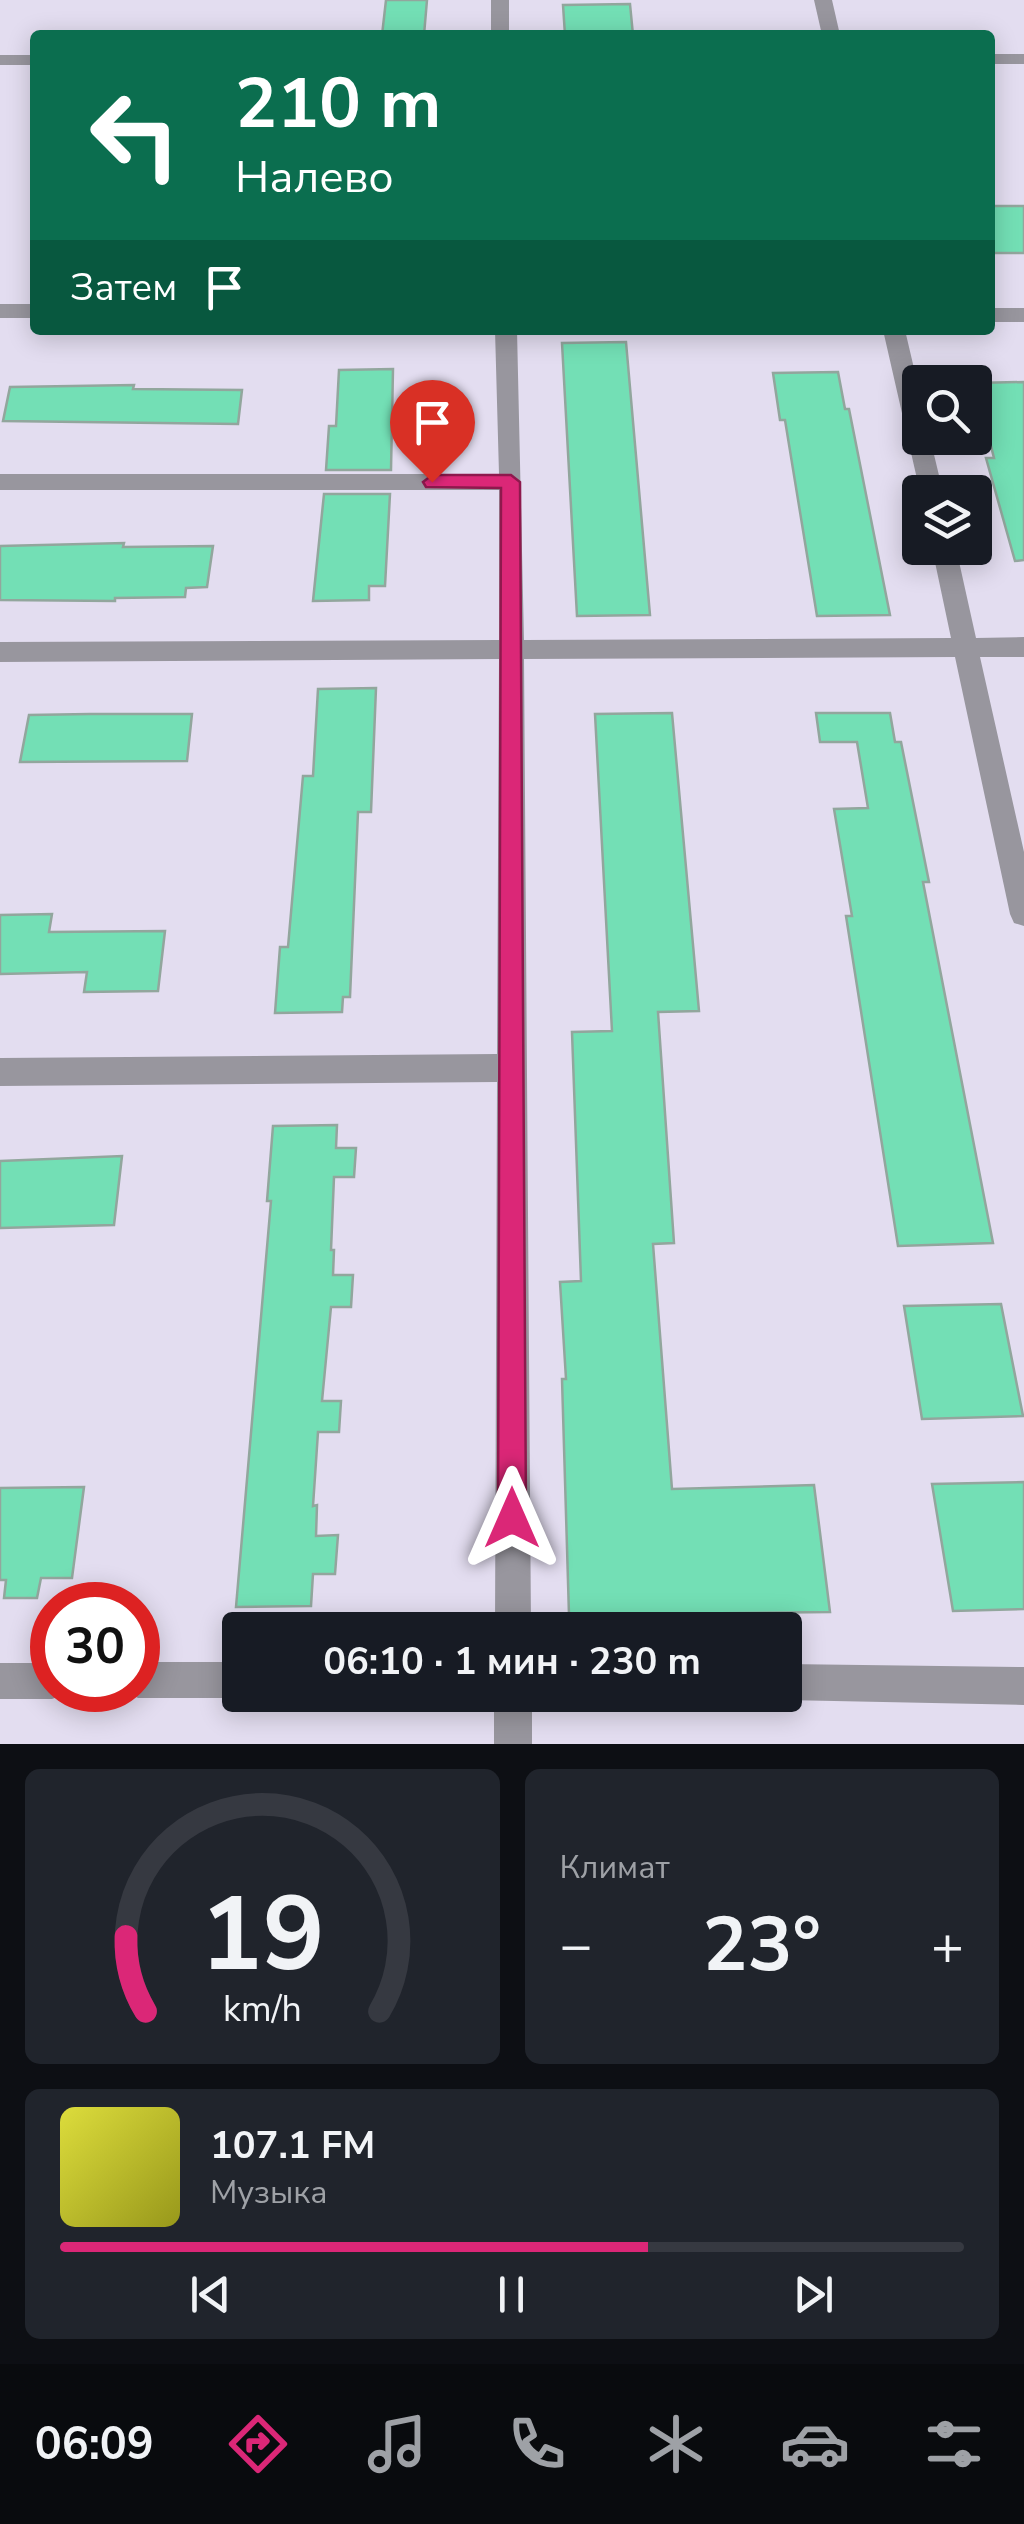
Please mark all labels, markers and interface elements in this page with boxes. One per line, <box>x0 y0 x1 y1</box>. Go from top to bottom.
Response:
text: 210 m <box>235 56 441 152</box>
icon: left <box>70 70 200 200</box>
text: Налево <box>235 147 394 208</box>
icon: arrive <box>197 260 252 315</box>
text: Затем <box>70 262 177 313</box>
map controls <box>902 365 992 565</box>
button: search <box>902 365 992 455</box>
pin <box>390 380 475 483</box>
icon: arrive <box>405 395 460 450</box>
button: layers <box>902 475 992 565</box>
position arrow <box>460 1466 564 1570</box>
speed limit sign: 30 <box>30 1582 160 1712</box>
text: 06:10 · 1 мин · 230 m <box>323 1636 701 1687</box>
text: Климат <box>560 1846 670 1889</box>
text: 19 <box>200 1864 325 2006</box>
text: 23° <box>703 1894 821 1996</box>
text: − <box>560 1908 593 1983</box>
text: + <box>931 1908 964 1983</box>
text: km/h <box>223 1985 302 2034</box>
text: 107.1 FM <box>210 2120 375 2171</box>
text: Музыка <box>210 2171 327 2214</box>
icon: previous <box>183 2267 238 2322</box>
icon: pause <box>484 2267 539 2322</box>
icon: next <box>786 2267 841 2322</box>
icon: directions <box>223 2409 293 2479</box>
icon: music <box>362 2409 432 2479</box>
icon: phone <box>502 2409 572 2479</box>
icon: climate <box>641 2409 711 2479</box>
icon: car <box>780 2409 850 2479</box>
icon: filters <box>919 2409 989 2479</box>
text: 06:09 <box>35 2414 154 2475</box>

